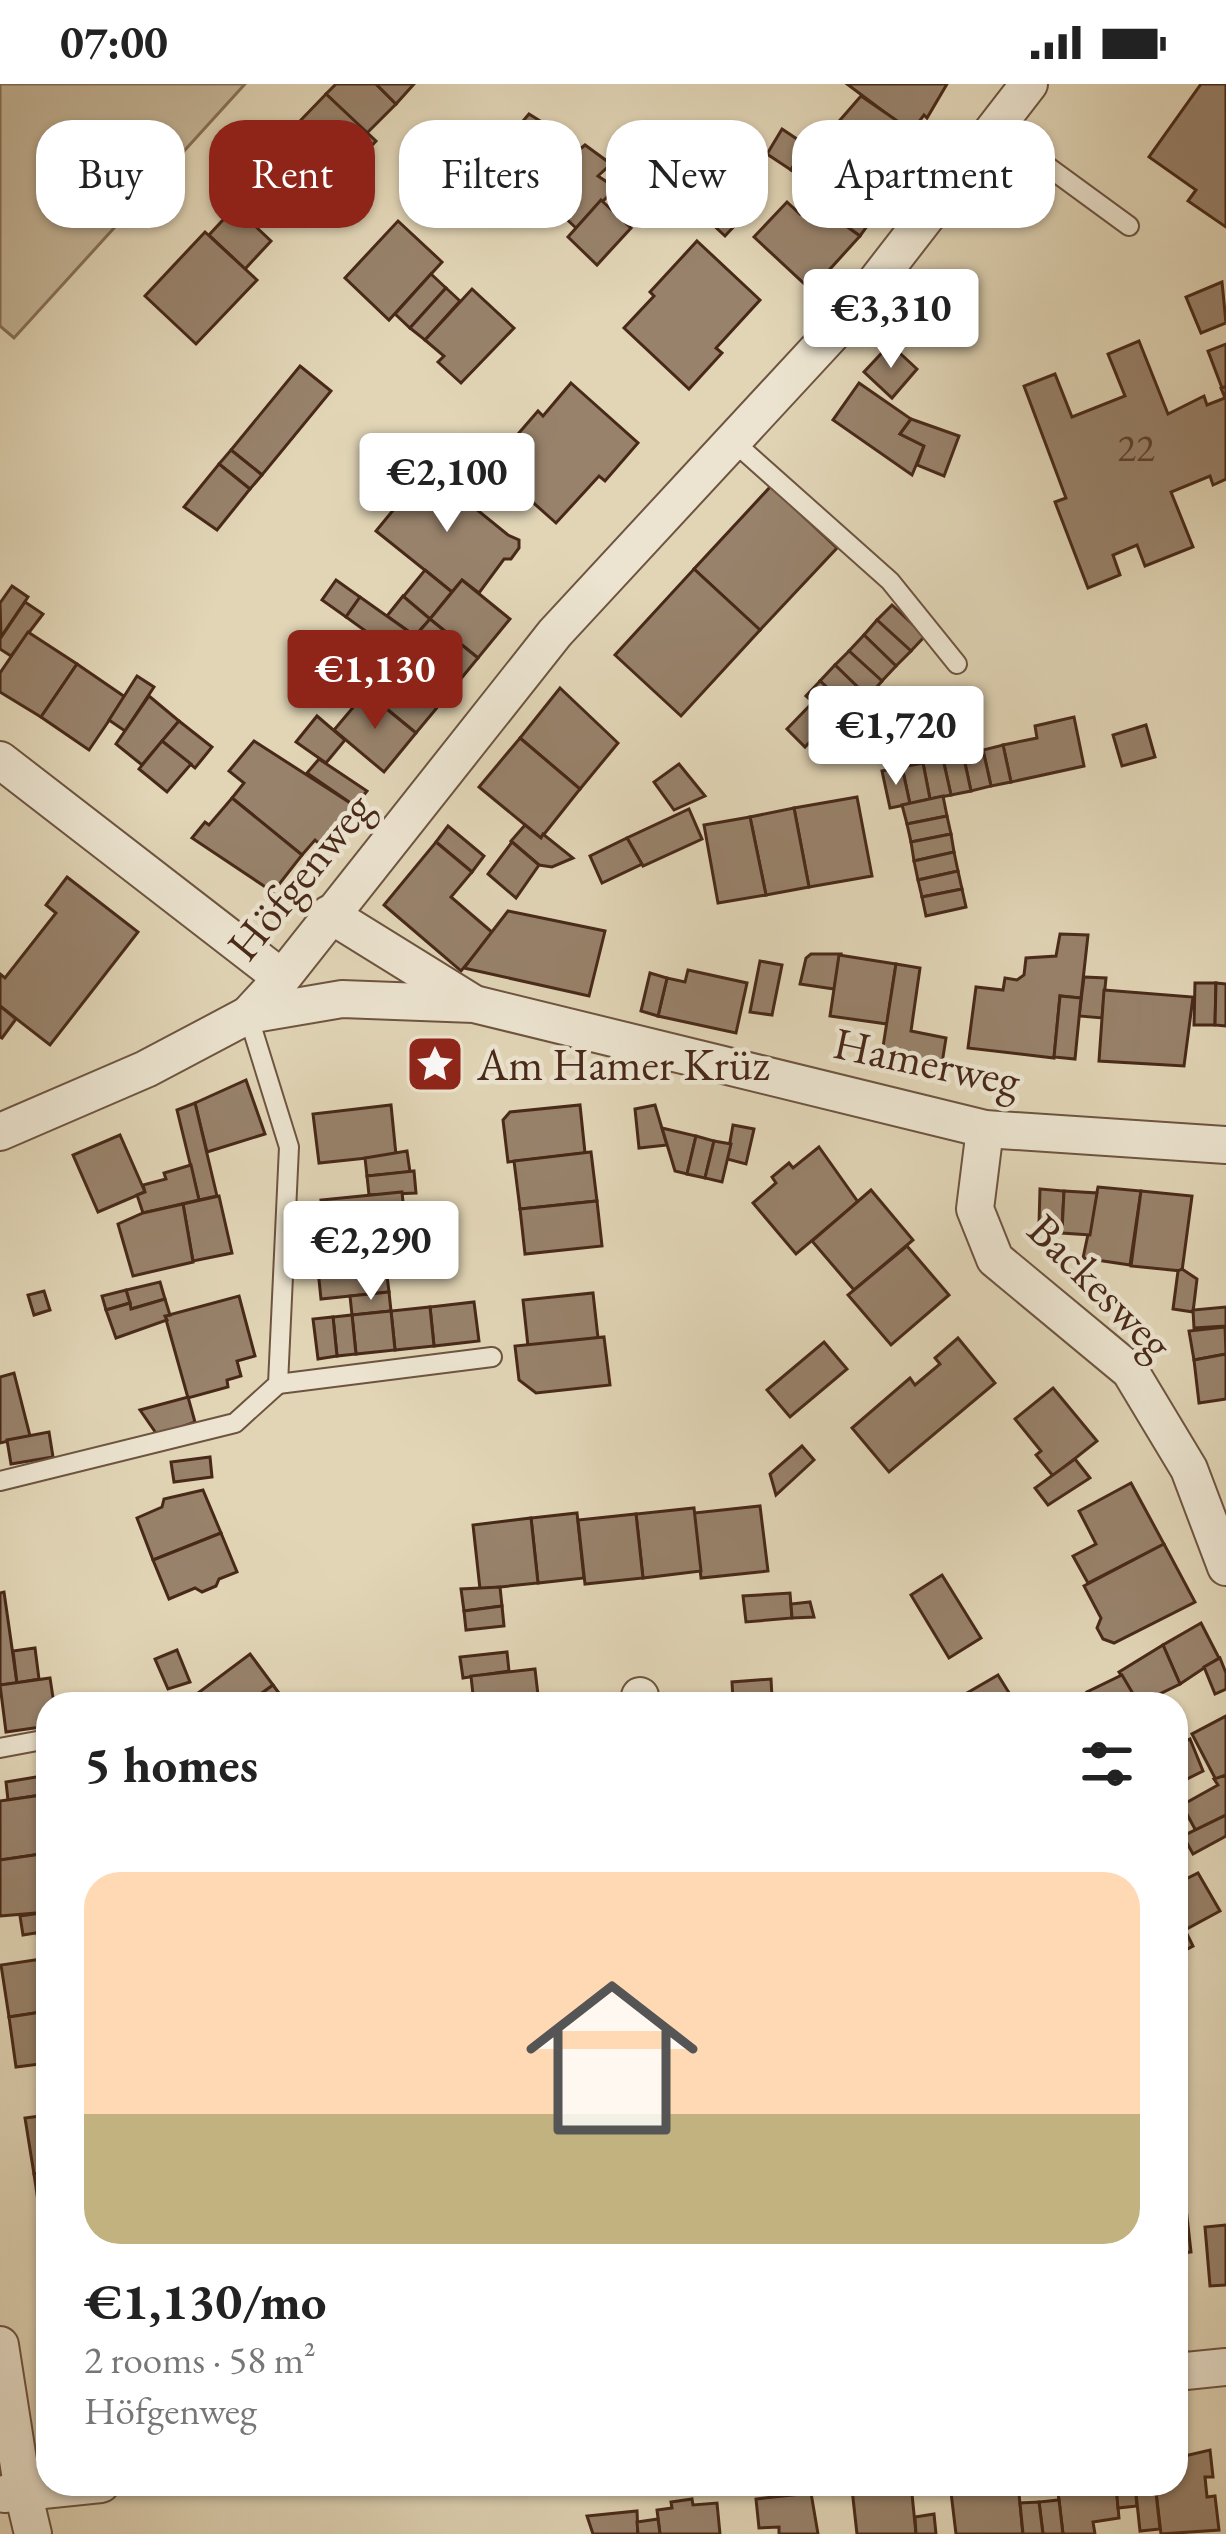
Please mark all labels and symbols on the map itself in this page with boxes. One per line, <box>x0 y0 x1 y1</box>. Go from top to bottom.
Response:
pin: €3,310 <box>793 269 989 371</box>
house number: 22 <box>1117 422 1155 473</box>
pin: €2,100 <box>349 433 545 535</box>
pin: €1,130 <box>277 630 473 732</box>
pin: €1,720 <box>798 686 994 788</box>
street label: Höfgenweg <box>214 780 385 972</box>
street label: Hamerweg <box>829 1013 1026 1109</box>
place icon: Am Hamer Krüz <box>404 1033 466 1095</box>
place label: Am Hamer Krüz <box>476 1035 770 1093</box>
pin: €2,290 <box>273 1201 469 1303</box>
street label: Backesweg <box>1016 1201 1186 1371</box>

